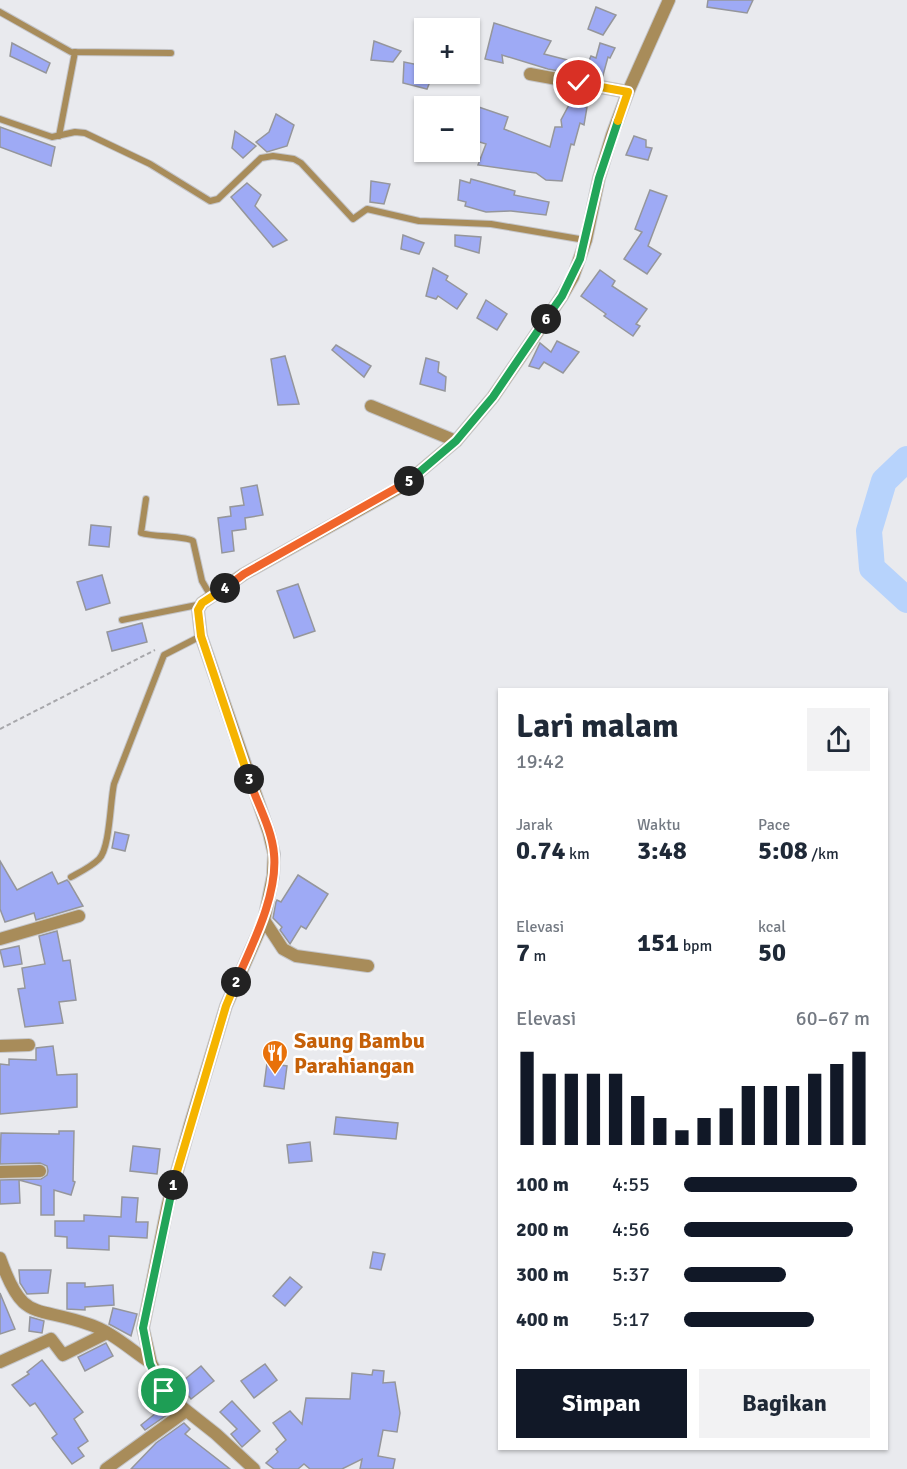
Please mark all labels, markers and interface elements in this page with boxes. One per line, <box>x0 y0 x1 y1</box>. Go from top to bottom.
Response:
map controls <box>414 18 480 162</box>
button: + <box>414 18 480 84</box>
pin <box>553 57 604 108</box>
icon: check <box>562 66 595 99</box>
button: − <box>414 96 480 162</box>
pin: 6 <box>531 304 561 334</box>
text: 6 <box>542 309 550 329</box>
pin: 5 <box>394 466 424 496</box>
text: 5 <box>405 471 413 491</box>
pin: 4 <box>210 573 240 603</box>
text: 4 <box>221 578 229 598</box>
text: Lari malam <box>516 706 679 747</box>
button: share <box>807 708 870 771</box>
text: 19:42 <box>516 749 565 774</box>
pin: 3 <box>234 764 264 794</box>
text: 3 <box>245 769 253 789</box>
text: Jarak <box>516 815 553 835</box>
text: Waktu <box>637 815 681 835</box>
text: Pace <box>758 815 790 835</box>
text: 0.74 <box>516 835 566 867</box>
text: 3:48 <box>637 835 687 867</box>
text: 5:08 <box>758 835 808 867</box>
text: km <box>566 844 590 864</box>
text: /km <box>808 844 839 864</box>
text: Elevasi <box>516 917 564 937</box>
text: kcal <box>758 917 786 937</box>
text: 151 <box>637 927 679 959</box>
text: bpm <box>679 936 712 956</box>
text: 7 <box>516 937 530 969</box>
text: 50 <box>758 937 786 969</box>
text: m <box>530 946 546 966</box>
pin: 2 <box>221 967 251 997</box>
text: 2 <box>232 972 240 992</box>
text: Elevasi <box>516 1006 576 1031</box>
text: 60–67 m <box>796 1006 870 1031</box>
place label: Saung Bambu Parahiangan <box>294 1027 425 1079</box>
restaurant icon: Saung Bambu Parahiangan <box>260 1038 290 1076</box>
pin: 1 <box>158 1170 188 1200</box>
text: 100 m <box>516 1172 569 1197</box>
text: 4:55 <box>612 1172 650 1197</box>
text: 1 <box>169 1175 177 1195</box>
text: 200 m <box>516 1217 569 1242</box>
text: 4:56 <box>612 1217 650 1242</box>
text: 300 m <box>516 1262 569 1287</box>
text: 5:37 <box>612 1262 650 1287</box>
text: 400 m <box>516 1307 569 1332</box>
text: 5:17 <box>612 1307 650 1332</box>
pin <box>138 1365 189 1416</box>
button: Simpan <box>516 1369 687 1438</box>
button: Bagikan <box>699 1369 870 1438</box>
icon: arrive <box>147 1374 180 1407</box>

